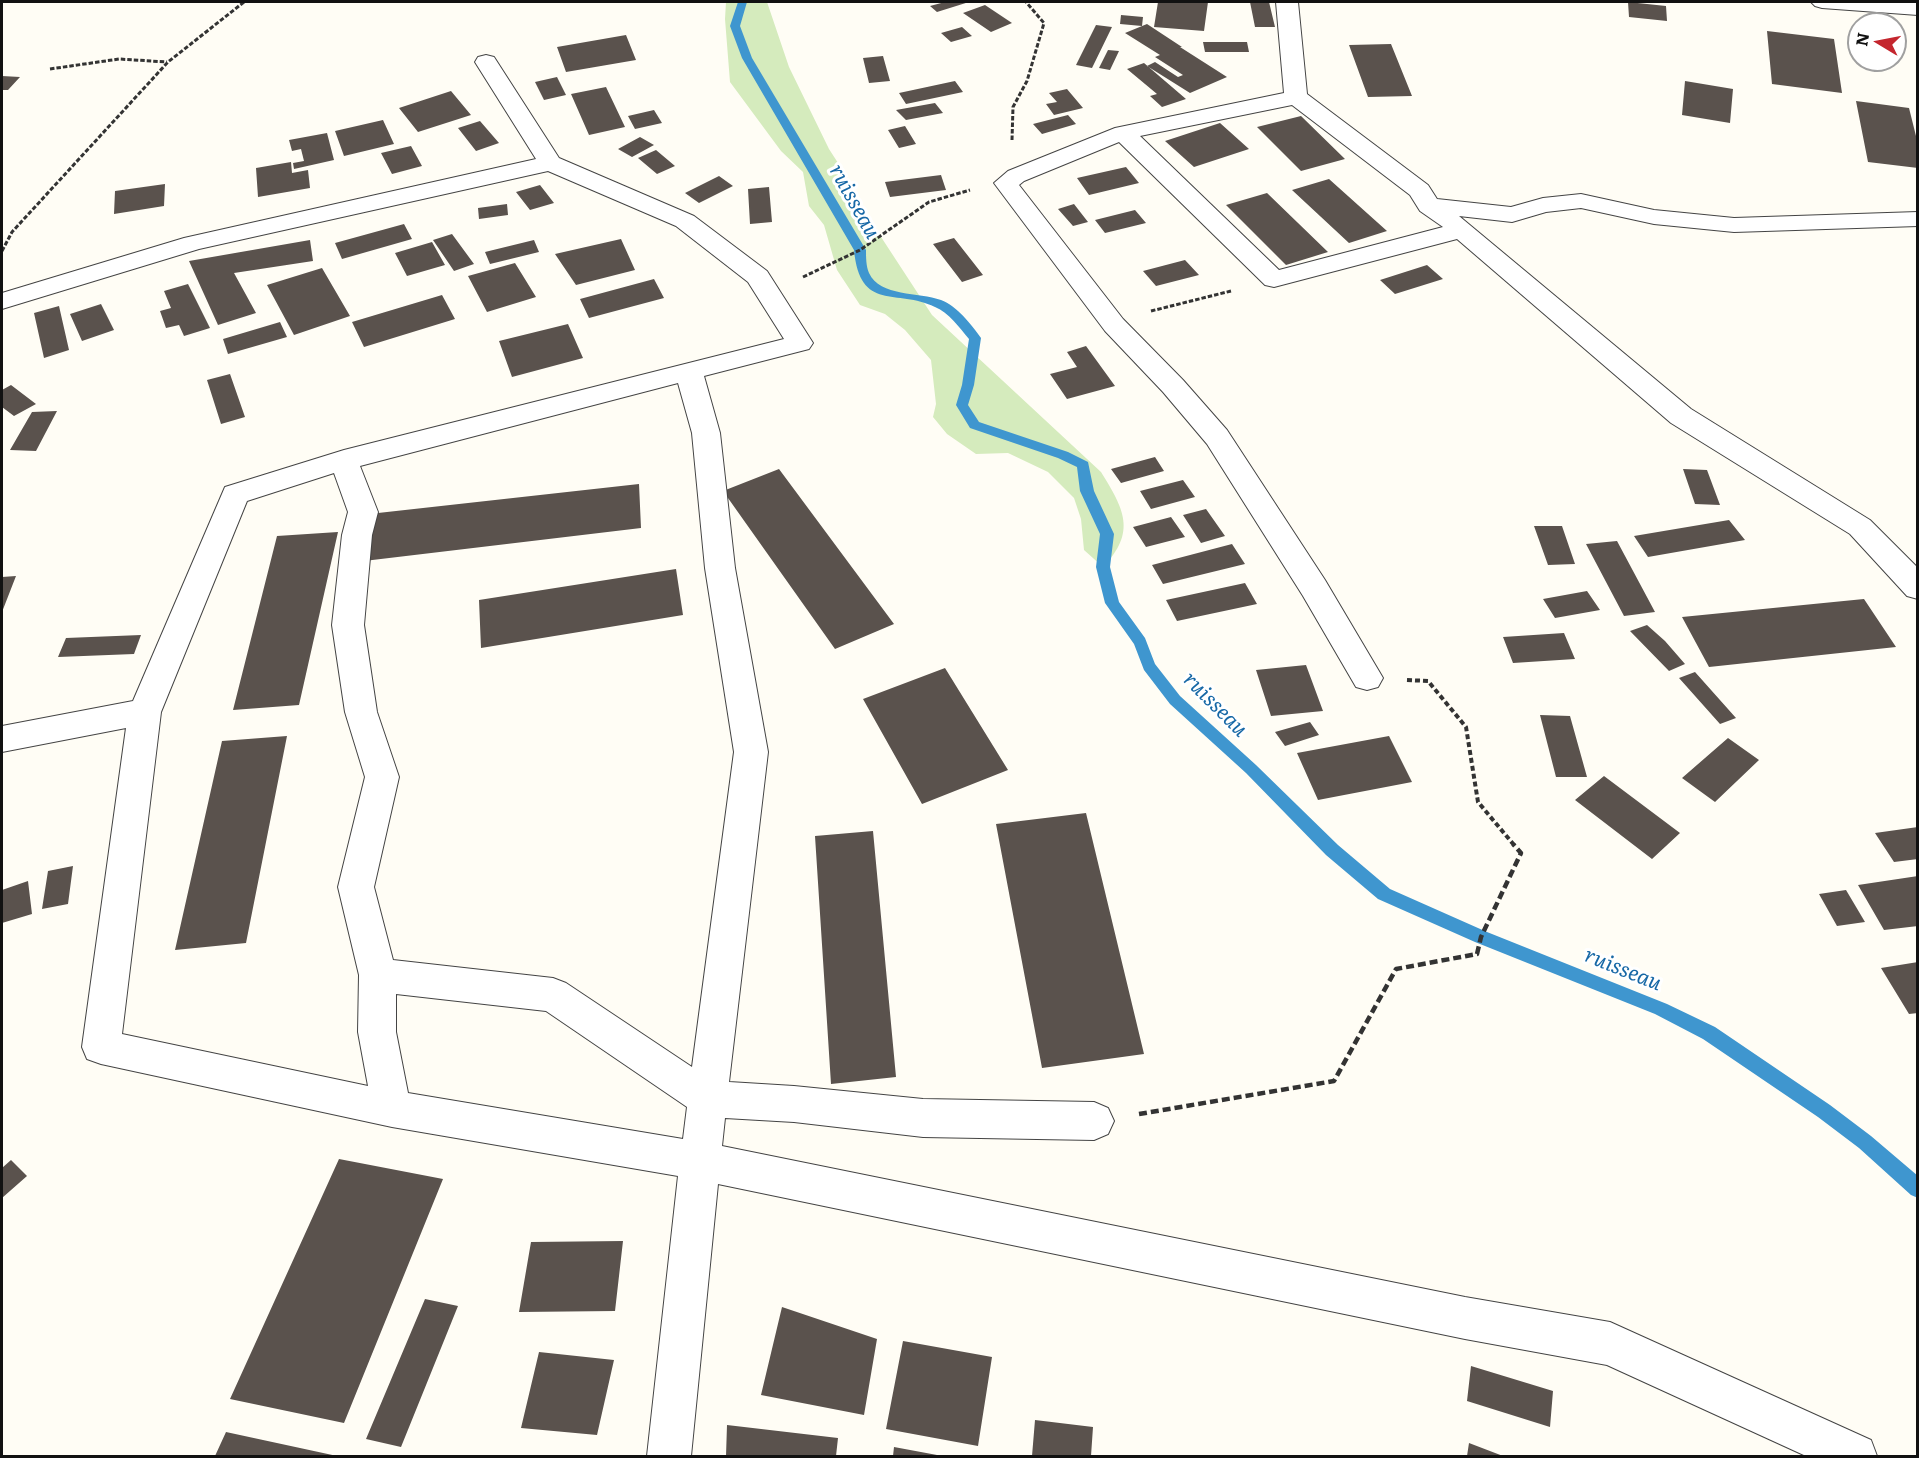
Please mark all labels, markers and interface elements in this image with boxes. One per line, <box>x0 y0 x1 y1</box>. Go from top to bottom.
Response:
north arrow <box>1847 12 1907 72</box>
text: N <box>1848 31 1874 48</box>
water label: ruisseau <box>823 161 885 243</box>
water label: ruisseau <box>1178 668 1252 742</box>
water label: ruisseau <box>1581 943 1665 997</box>

